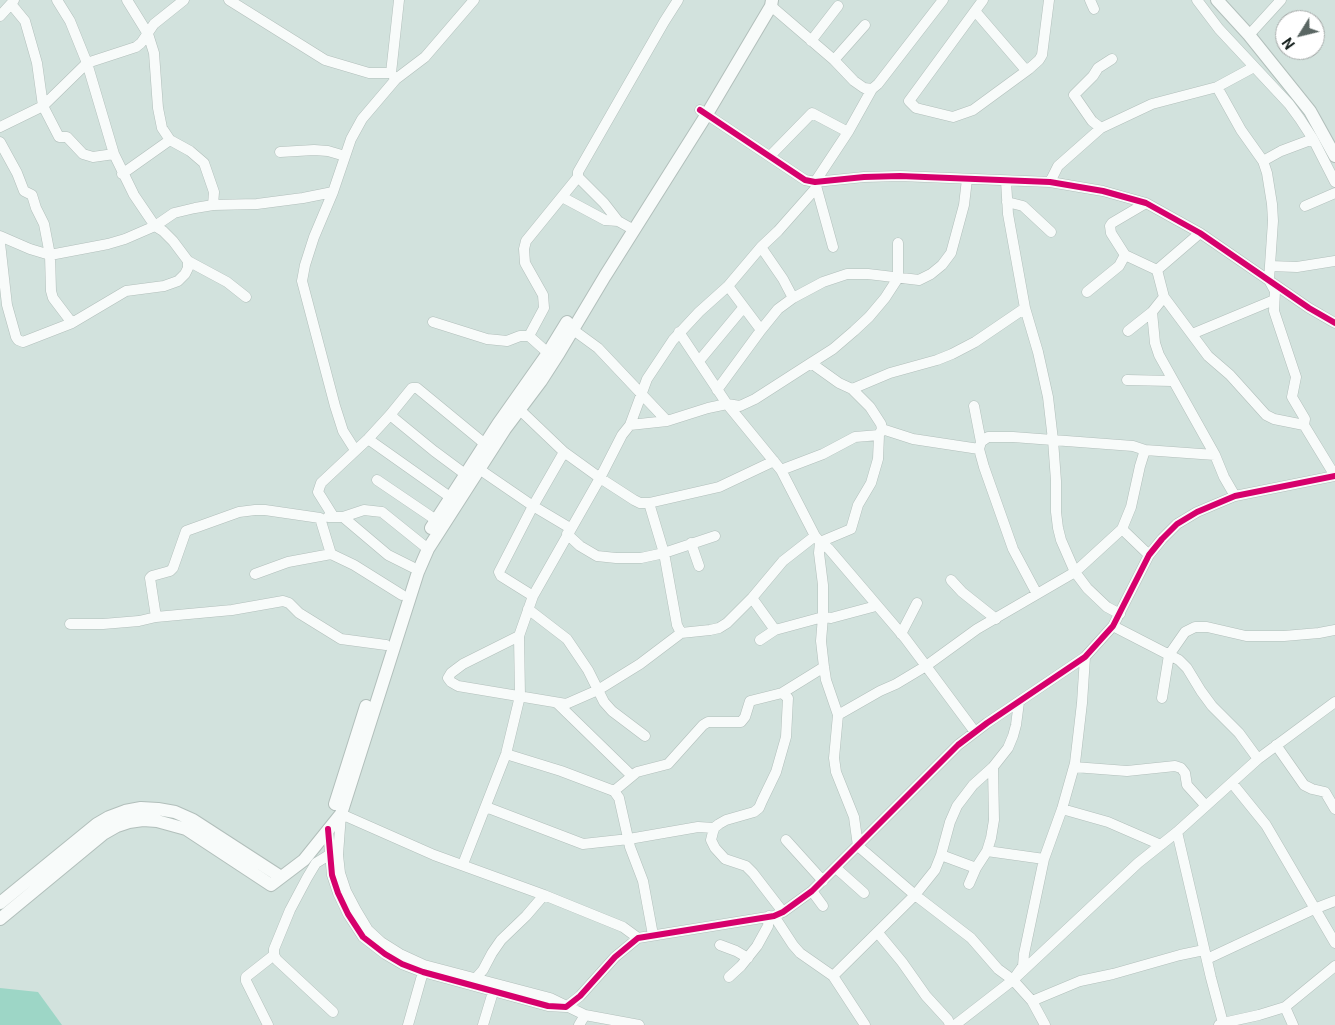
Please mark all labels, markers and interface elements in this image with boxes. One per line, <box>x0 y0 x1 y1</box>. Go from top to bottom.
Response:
north arrow <box>1275 10 1325 60</box>
text: N <box>1279 35 1298 52</box>

